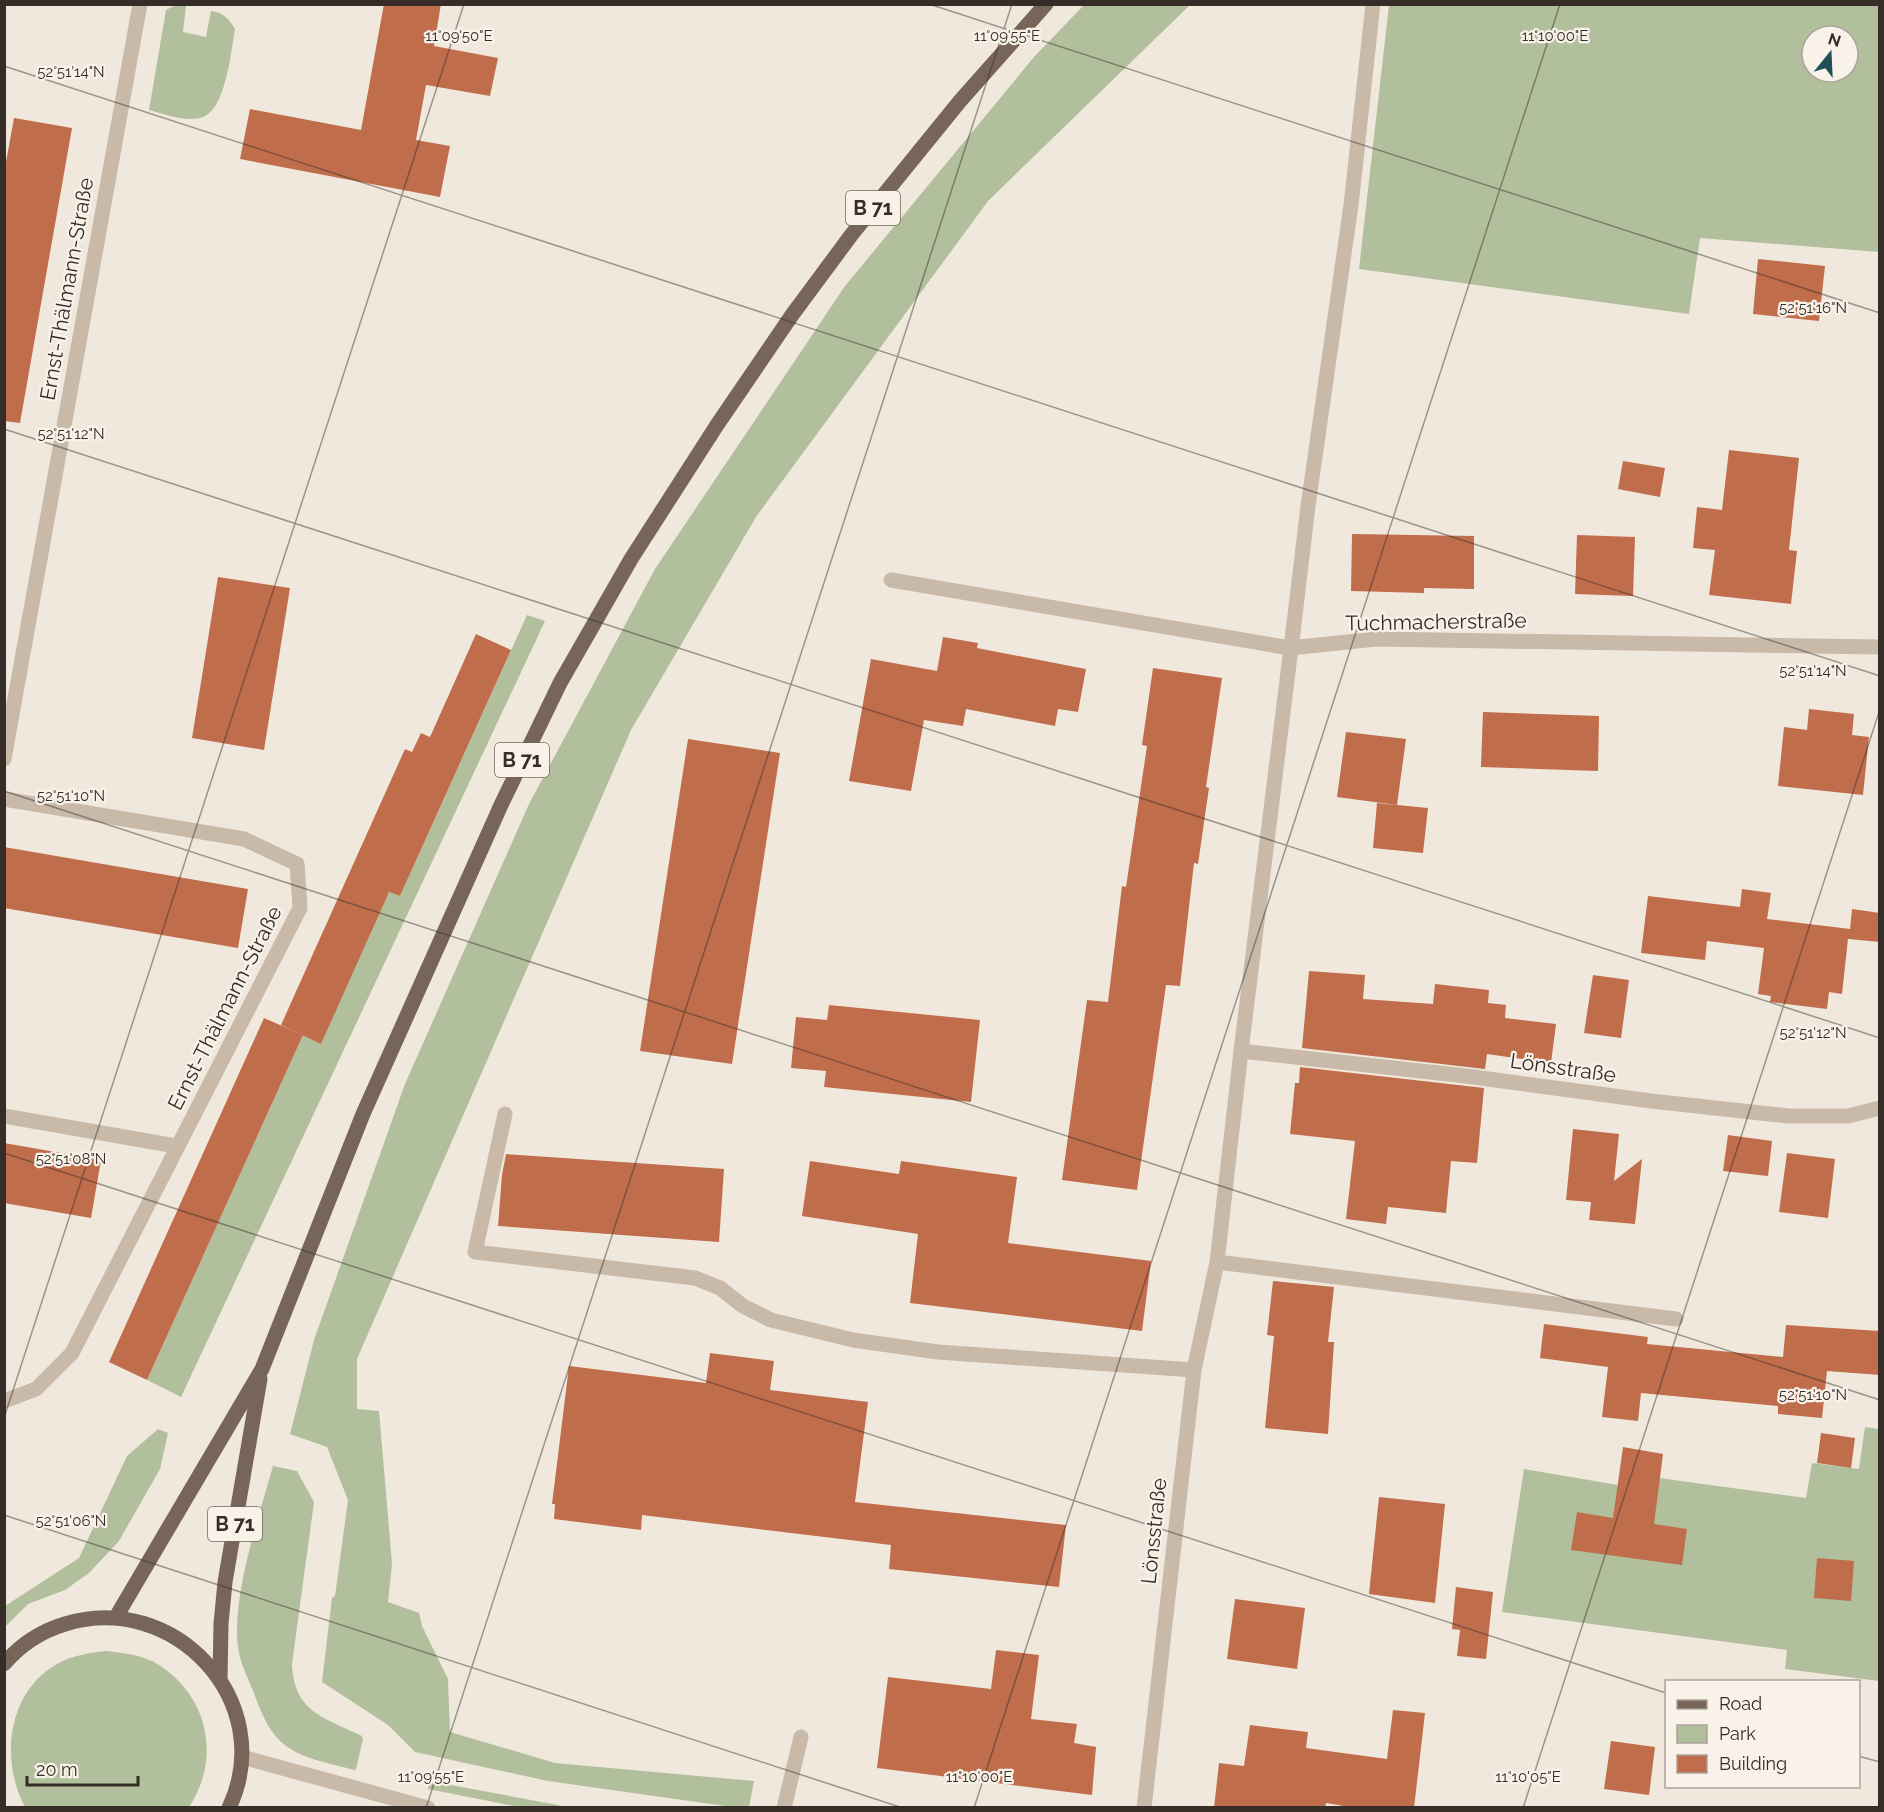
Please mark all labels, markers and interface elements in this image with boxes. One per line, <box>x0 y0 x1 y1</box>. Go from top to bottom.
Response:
north arrow <box>1800 24 1860 84</box>
text: 11°09'50"E <box>425 27 493 45</box>
text: 11°09'55"E <box>974 27 1040 45</box>
text: 11°10'00"E <box>1522 27 1588 45</box>
text: N <box>1826 29 1843 51</box>
text: 52°51'14"N <box>37 63 105 81</box>
street label: Ernst-Thälmann-Straße <box>35 176 98 402</box>
road number: B 71 <box>846 191 900 225</box>
text: 52°51'16"N <box>1779 299 1847 317</box>
text: 52°51'12"N <box>38 425 104 443</box>
street label: Tuchmacherstraße <box>1345 607 1527 636</box>
text: 52°51'14"N <box>1779 662 1847 680</box>
road number: B 71 <box>495 743 549 777</box>
text: 52°51'10"N <box>37 787 105 805</box>
street label: Ernst-Thälmann-Straße <box>162 902 287 1114</box>
text: 52°51'12"N <box>1780 1024 1846 1042</box>
street label: Lönsstraße <box>1508 1048 1618 1087</box>
text: 52°51'08"N <box>36 1150 106 1168</box>
text: 52°51'10"N <box>1779 1386 1847 1404</box>
street label: Lönsstraße <box>1135 1477 1172 1585</box>
road number: B 71 <box>208 1507 262 1541</box>
text: 52°51'06"N <box>36 1512 106 1530</box>
legend <box>1665 1680 1860 1788</box>
text: Road <box>1719 1693 1762 1714</box>
text: Park <box>1719 1723 1756 1744</box>
scale bar <box>27 1749 138 1787</box>
text: Building <box>1719 1753 1787 1774</box>
text: 20 m <box>36 1759 78 1780</box>
text: 11°09'55"E <box>398 1768 464 1786</box>
text: 11°10'00"E <box>946 1768 1012 1786</box>
text: 11°10'05"E <box>1495 1768 1561 1786</box>

